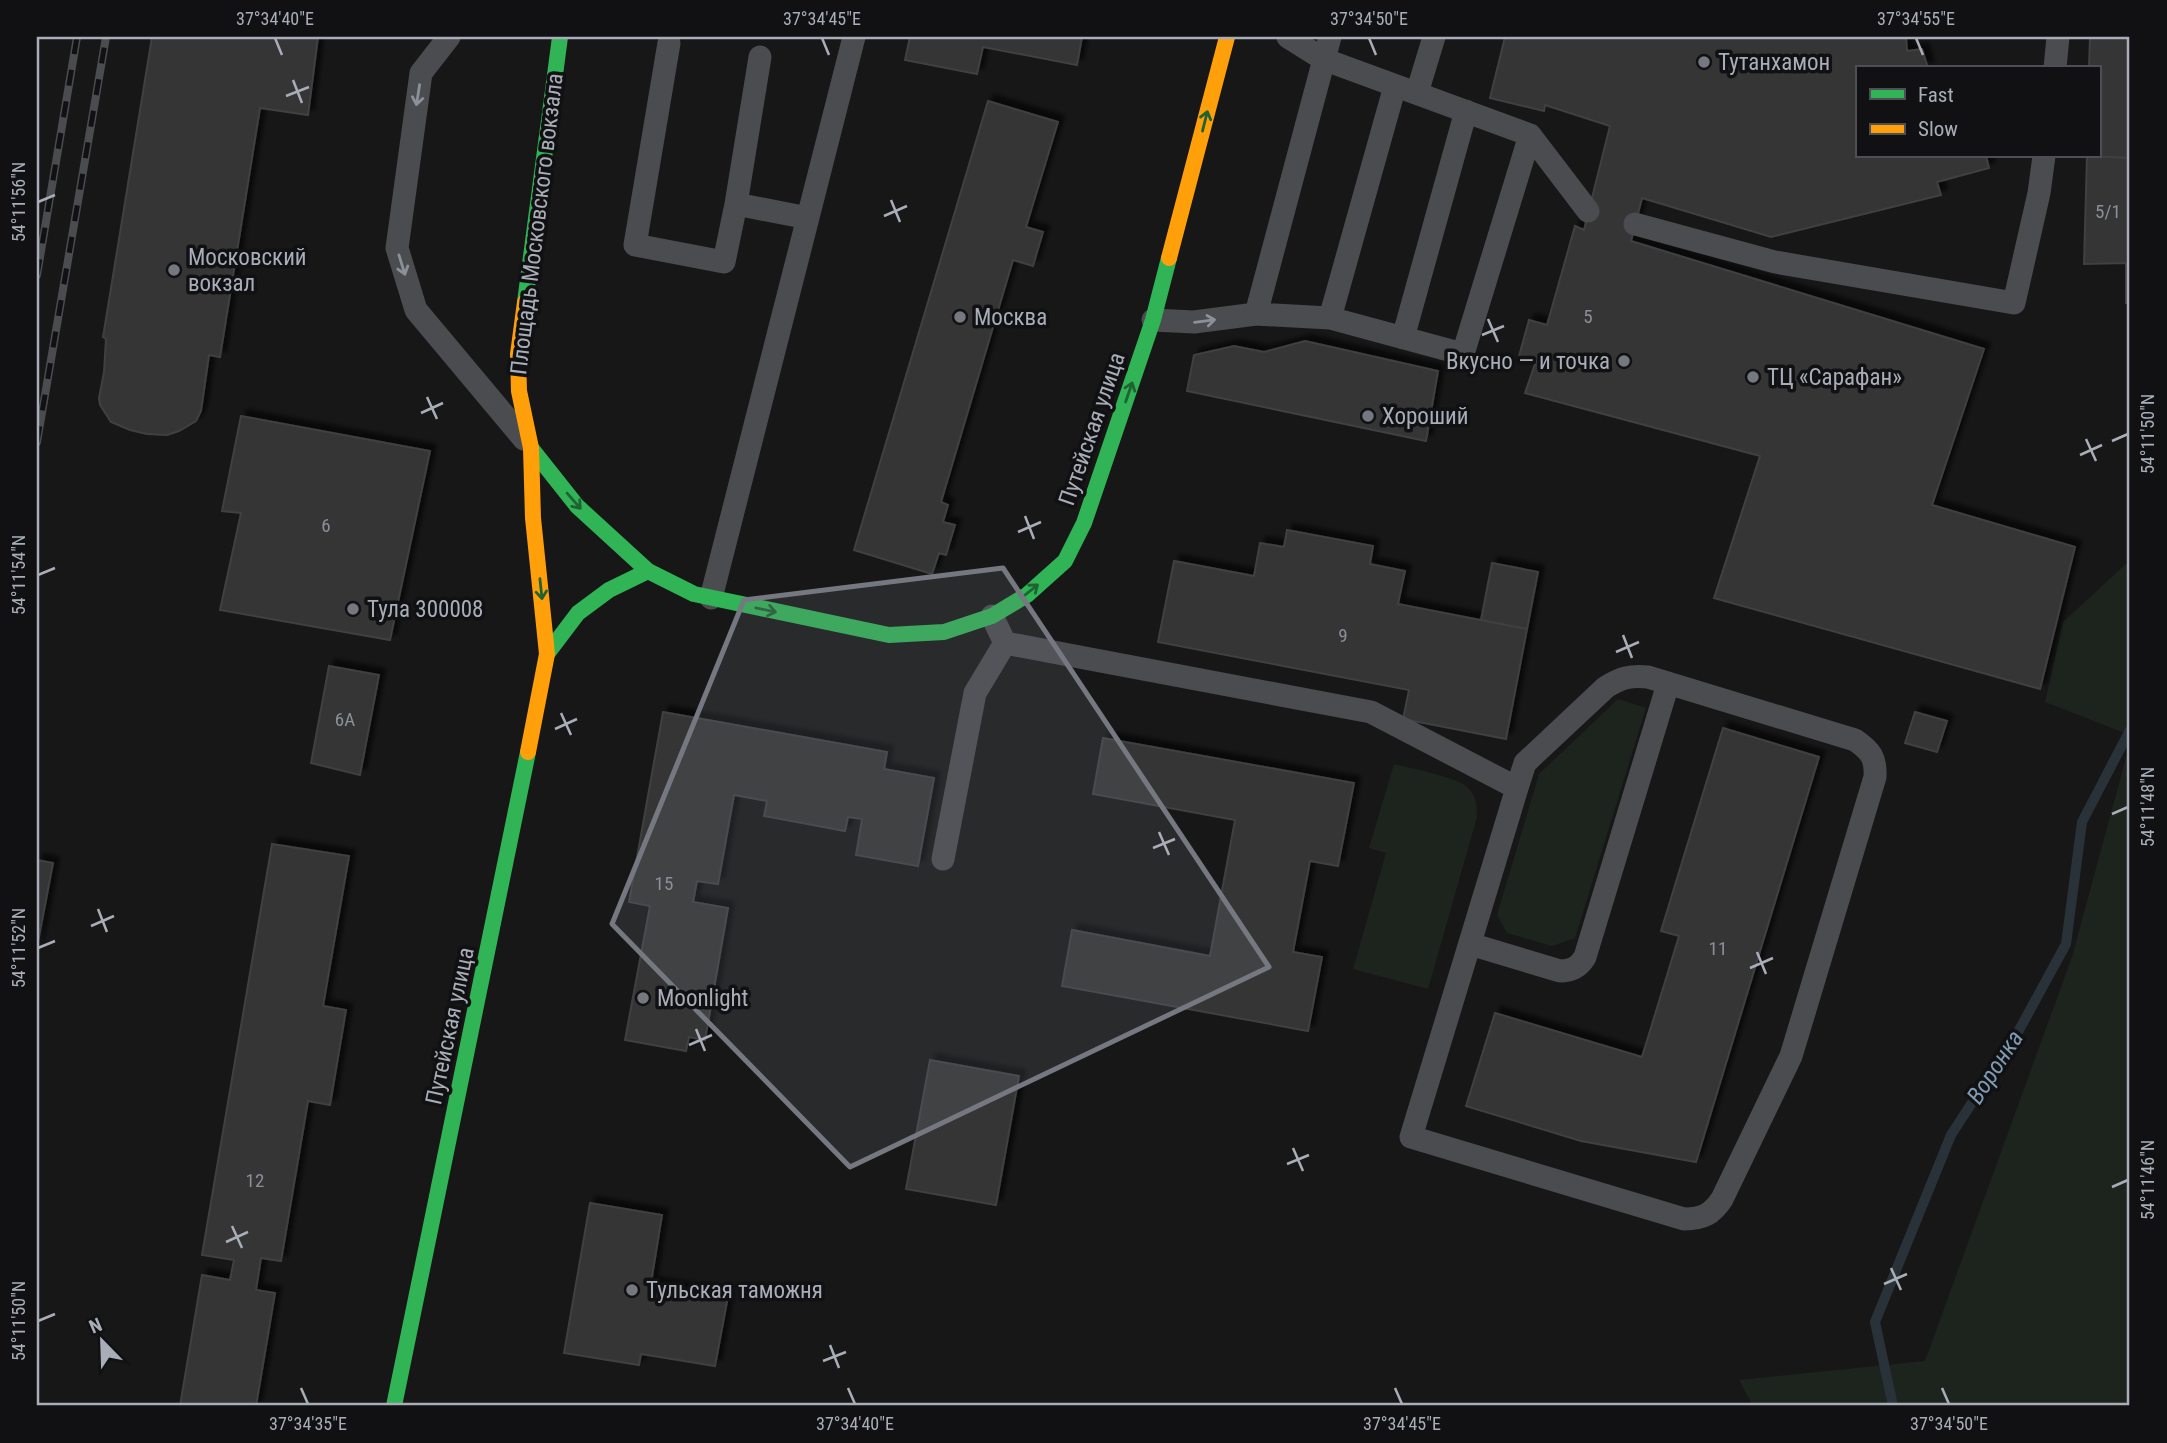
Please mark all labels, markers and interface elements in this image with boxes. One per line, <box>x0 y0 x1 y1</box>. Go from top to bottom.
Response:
text: 37°34'40"E <box>236 8 314 29</box>
text: 37°34'45"E <box>783 8 861 29</box>
text: 37°34'50"E <box>1330 8 1408 29</box>
text: 37°34'55"E <box>1877 8 1955 29</box>
place label: Тутанхамон <box>1718 49 1830 76</box>
marker: Тутанхамон <box>1696 54 1712 70</box>
legend <box>1856 66 2100 158</box>
street label: Площадь Московского вокзала <box>505 72 569 376</box>
one-way arrow <box>411 83 424 106</box>
text: Fast <box>1918 83 1954 107</box>
one-way arrow <box>1199 110 1212 133</box>
text: Slow <box>1918 117 1958 141</box>
text: 54°11'56"N <box>8 162 29 242</box>
house number: 5/1 <box>2095 200 2121 223</box>
place label: Московский вокзал <box>188 244 307 297</box>
one-way arrow <box>397 254 410 276</box>
marker: Московский вокзал <box>166 262 182 278</box>
place label: Москва <box>974 304 1047 331</box>
house number: 5 <box>1583 305 1593 328</box>
marker: Москва <box>952 309 968 325</box>
one-way arrow <box>1193 314 1215 327</box>
place label: Вкусно — и точка <box>1446 348 1610 375</box>
street label: Путейская улица <box>1053 349 1131 509</box>
marker: Вкусно — и точка <box>1616 353 1632 369</box>
place label: ТЦ «Сарафан» <box>1767 364 1902 391</box>
marker: ТЦ «Сарафан» <box>1745 369 1761 385</box>
one-way arrow <box>1124 381 1136 403</box>
text: 54°11'50"N <box>2137 394 2158 474</box>
place label: Хороший <box>1382 403 1469 430</box>
marker: Хороший <box>1360 408 1376 424</box>
one-way arrow <box>566 492 582 510</box>
house number: 6 <box>321 514 331 537</box>
text: 54°11'54"N <box>8 535 29 615</box>
one-way arrow <box>535 577 548 600</box>
one-way arrow <box>1021 584 1039 599</box>
place label: Тула 300008 <box>367 596 483 623</box>
marker: Тула 300008 <box>345 601 361 617</box>
one-way arrow <box>754 603 777 617</box>
house number: 9 <box>1338 624 1348 647</box>
house number: 6А <box>335 708 355 731</box>
text: 54°11'48"N <box>2137 767 2158 847</box>
house number: 15 <box>655 872 673 895</box>
text: 54°11'52"N <box>8 908 29 988</box>
house number: 11 <box>1709 937 1727 960</box>
street label: Путейская улица <box>420 945 480 1107</box>
place label: Moonlight <box>657 985 748 1012</box>
marker: Moonlight <box>635 990 651 1006</box>
water label: Воронка <box>1961 1025 2029 1109</box>
text: 54°11'46"N <box>2137 1140 2158 1220</box>
house number: 12 <box>246 1169 264 1192</box>
place label: Тульская таможня <box>646 1277 823 1304</box>
text: 54°11'50"N <box>8 1281 29 1361</box>
marker: Тульская таможня <box>624 1282 640 1298</box>
north arrow <box>66 1306 136 1376</box>
text: N <box>86 1313 105 1339</box>
text: 37°34'35"E <box>269 1413 347 1434</box>
text: 37°34'40"E <box>816 1413 894 1434</box>
text: 37°34'45"E <box>1363 1413 1441 1434</box>
text: 37°34'50"E <box>1910 1413 1988 1434</box>

